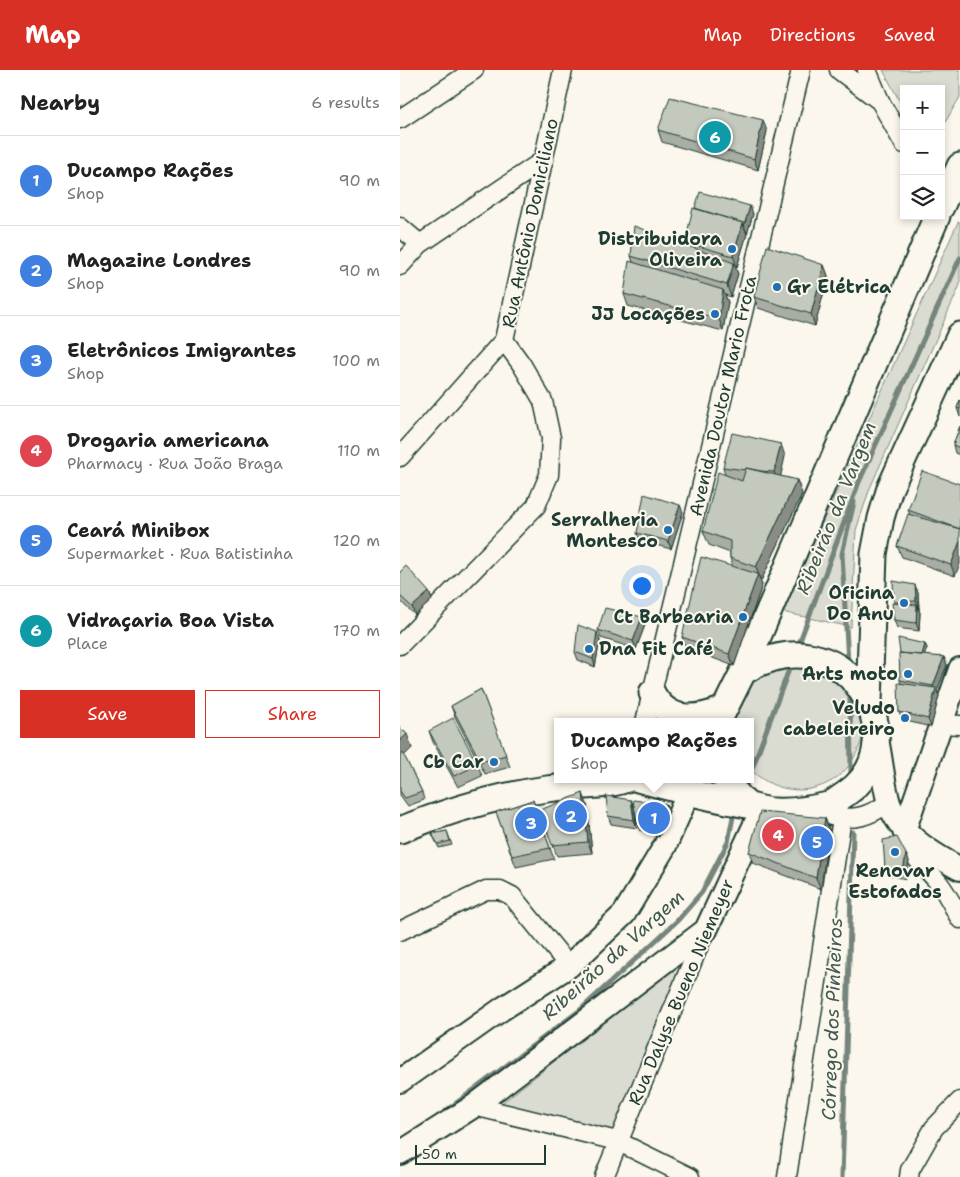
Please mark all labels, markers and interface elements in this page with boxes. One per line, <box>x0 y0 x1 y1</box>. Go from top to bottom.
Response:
text: Map <box>25 19 81 51</box>
text: Map <box>704 23 742 47</box>
text: Directions <box>770 23 856 47</box>
text: Saved <box>884 23 935 47</box>
map controls <box>900 85 945 220</box>
button: + <box>900 85 945 130</box>
text: Nearby <box>20 89 100 117</box>
text: 6 results <box>311 92 380 113</box>
street label: Rua Antônio Domiciliano <box>496 116 564 330</box>
pin: 6 <box>699 118 731 156</box>
button: − <box>900 130 945 175</box>
text: Ducampo Rações <box>67 158 233 183</box>
text: 1 <box>32 170 40 191</box>
text: 90 m <box>339 170 380 191</box>
button: layers <box>900 175 945 220</box>
text: Shop <box>67 183 104 204</box>
place label: Distribuidora Oliveira <box>598 227 723 272</box>
marker: Distribuidora Oliveira <box>726 243 738 255</box>
text: Magazine Londres <box>67 248 251 273</box>
text: 2 <box>30 260 42 281</box>
text: 90 m <box>339 260 380 281</box>
text: Shop <box>67 273 104 294</box>
street label: Avenida Doutor Mario Frota <box>684 273 762 519</box>
place label: Gr Elétrica <box>787 275 892 299</box>
marker: Gr Elétrica <box>771 281 783 293</box>
place label: JJ Locações <box>591 302 705 326</box>
marker: JJ Locações <box>709 308 721 320</box>
text: Eletrônicos Imigrantes <box>67 338 296 363</box>
text: 3 <box>30 350 42 371</box>
text: 100 m <box>332 350 380 371</box>
text: Shop <box>67 363 104 384</box>
water label: Ribeirão da Vargem <box>790 418 882 598</box>
text: Drogaria americana <box>67 428 269 453</box>
text: 4 <box>30 440 42 461</box>
text: 110 m <box>337 440 380 461</box>
text: Pharmacy · Rua João Braga <box>67 453 283 474</box>
place label: Serralheria Montesco <box>551 508 659 553</box>
text: Ceará Minibox <box>67 518 209 543</box>
marker: Serralheria Montesco <box>662 524 674 536</box>
text: 5 <box>31 530 41 551</box>
text: 120 m <box>333 530 380 551</box>
text: Supermarket · Rua Batistinha <box>67 543 293 564</box>
your location <box>629 573 655 599</box>
place label: Oficina Do Anu <box>827 581 895 626</box>
marker: Oficina Do Anu <box>898 597 910 609</box>
place label: Ct Barbearia <box>614 605 734 629</box>
text: Vidraçaria Boa Vista <box>67 608 274 633</box>
marker: Ct Barbearia <box>737 611 749 623</box>
text: 6 <box>30 620 42 641</box>
text: 170 m <box>333 620 380 641</box>
text: Place <box>67 633 108 654</box>
place label: Dna Fit Café <box>599 637 714 661</box>
marker: Dna Fit Café <box>583 643 595 655</box>
place label: Arts moto <box>802 662 898 686</box>
marker: Arts moto <box>902 668 914 680</box>
button: Save <box>20 690 195 738</box>
button: Share <box>205 690 380 738</box>
place label: Veludo cabeleireiro <box>783 696 895 741</box>
marker: Veludo cabeleireiro <box>899 712 911 724</box>
popup <box>554 718 754 783</box>
text: Ducampo Rações <box>571 728 737 753</box>
place label: Cb Car <box>423 750 484 774</box>
text: Shop <box>571 753 608 774</box>
marker: Cb Car <box>488 756 500 768</box>
pin: 2 <box>555 797 587 835</box>
pin: 1 <box>638 799 670 837</box>
pin: 3 <box>515 804 547 842</box>
pin: 4 <box>762 816 794 854</box>
pin: 5 <box>801 823 833 861</box>
marker: Renovar Estofados <box>889 846 901 858</box>
place label: Renovar Estofados <box>848 859 942 904</box>
street label: Rua Dalyse Bueno Niemeyer <box>622 875 740 1109</box>
water label: Ribeirão da Vargem <box>536 884 690 1026</box>
water label: Córrego dos Pinheiros <box>816 917 848 1121</box>
scale bar <box>415 1142 546 1165</box>
text: 50 m <box>422 1145 457 1163</box>

